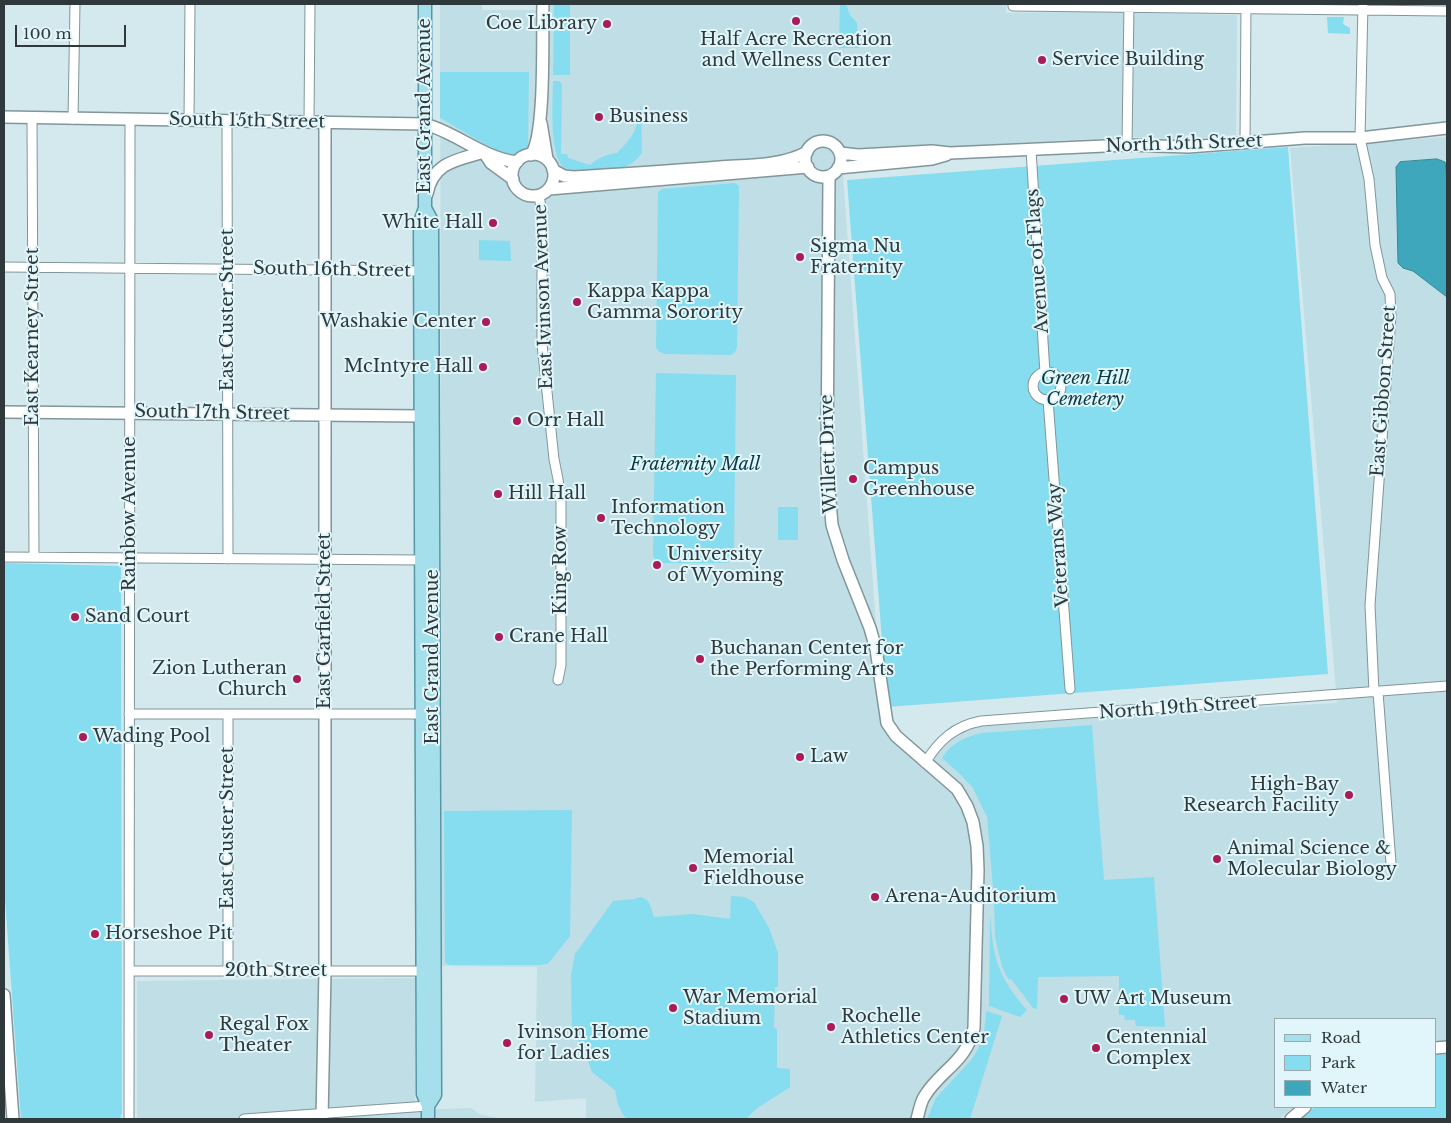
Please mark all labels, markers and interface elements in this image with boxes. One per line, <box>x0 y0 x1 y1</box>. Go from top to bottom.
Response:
place label: Coe Library <box>486 13 597 35</box>
scale bar <box>18 15 129 47</box>
marker: Half Acre Recreation and Wellness Center <box>790 15 802 27</box>
street label: East Grand Avenue <box>414 18 436 194</box>
marker: Coe Library <box>601 18 613 30</box>
text: 100 m <box>23 24 72 43</box>
place label: Half Acre Recreation and Wellness Center <box>700 29 892 72</box>
place label: Service Building <box>1052 49 1204 71</box>
marker: Service Building <box>1036 54 1048 66</box>
place label: Business <box>609 106 688 128</box>
street label: South 15th Street <box>169 109 325 133</box>
marker: Business <box>593 111 605 123</box>
street label: North 15th Street <box>1105 130 1263 158</box>
street label: Avenue of Flags <box>1022 188 1054 334</box>
street label: East Ivinson Avenue <box>530 204 558 390</box>
place label: White Hall <box>382 212 483 234</box>
marker: White Hall <box>487 217 499 229</box>
street label: East Custer Street <box>217 229 239 391</box>
place label: Sigma Nu Fraternity <box>810 236 903 278</box>
street label: East Kearney Street <box>22 248 44 426</box>
marker: Sigma Nu Fraternity <box>794 251 806 263</box>
street label: South 16th Street <box>253 258 411 282</box>
place label: Kappa Kappa Gamma Sorority <box>587 281 743 324</box>
marker: Kappa Kappa Gamma Sorority <box>571 296 583 308</box>
street label: East Gibbon Street <box>1367 304 1401 478</box>
place label: Washakie Center <box>320 311 476 333</box>
marker: Washakie Center <box>480 316 492 328</box>
place label: McIntyre Hall <box>344 356 473 378</box>
marker: McIntyre Hall <box>477 361 489 373</box>
park label: Green Hill Cemetery <box>1041 368 1129 410</box>
street label: Willett Drive <box>816 394 842 514</box>
street label: South 17th Street <box>134 401 290 425</box>
place label: Orr Hall <box>527 410 605 432</box>
marker: Orr Hall <box>511 415 523 427</box>
street label: Rainbow Avenue <box>119 437 141 591</box>
park label: Fraternity Mall <box>630 454 760 476</box>
place label: Campus Greenhouse <box>863 458 975 500</box>
marker: Campus Greenhouse <box>847 473 859 485</box>
street label: Veterans Way <box>1044 482 1074 608</box>
place label: Hill Hall <box>508 483 586 505</box>
marker: Hill Hall <box>492 488 504 500</box>
place label: Information Technology <box>611 497 725 540</box>
marker: Information Technology <box>595 512 607 524</box>
street label: King Row <box>550 525 572 615</box>
street label: East Garfield Street <box>314 533 336 709</box>
place label: University of Wyoming <box>667 544 783 586</box>
marker: University of Wyoming <box>651 559 663 571</box>
street label: East Grand Avenue <box>422 569 444 745</box>
place label: Sand Court <box>85 606 190 628</box>
marker: Sand Court <box>69 611 81 623</box>
place label: Crane Hall <box>509 626 608 648</box>
marker: Crane Hall <box>493 631 505 643</box>
place label: Buchanan Center for the Performing Arts <box>710 638 903 681</box>
marker: Buchanan Center for the Performing Arts <box>694 653 706 665</box>
place label: Zion Lutheran Church <box>152 658 287 701</box>
marker: Zion Lutheran Church <box>291 673 303 685</box>
street label: North 19th Street <box>1098 692 1258 724</box>
place label: Wading Pool <box>93 726 210 748</box>
marker: Wading Pool <box>77 731 89 743</box>
place label: Law <box>810 746 848 768</box>
street label: East Custer Street <box>217 747 239 909</box>
marker: Law <box>794 751 806 763</box>
place label: High-Bay Research Facility <box>1183 774 1339 816</box>
marker: High-Bay Research Facility <box>1343 789 1355 801</box>
place label: Animal Science & Molecular Biology <box>1227 838 1397 881</box>
place label: Memorial Fieldhouse <box>703 847 804 890</box>
marker: Animal Science & Molecular Biology <box>1211 853 1223 865</box>
marker: Memorial Fieldhouse <box>687 862 699 874</box>
place label: Arena-Auditorium <box>885 886 1057 908</box>
marker: Arena-Auditorium <box>869 891 881 903</box>
place label: Horseshoe Pit <box>105 923 233 945</box>
marker: Horseshoe Pit <box>89 928 101 940</box>
street label: 20th Street <box>225 960 327 982</box>
place label: War Memorial Stadium <box>683 987 817 1030</box>
place label: UW Art Museum <box>1074 988 1231 1010</box>
marker: UW Art Museum <box>1058 993 1070 1005</box>
marker: War Memorial Stadium <box>667 1002 679 1014</box>
place label: Rochelle Athletics Center <box>841 1006 989 1048</box>
place label: Regal Fox Theater <box>219 1014 309 1056</box>
legend <box>1274 1018 1436 1108</box>
marker: Rochelle Athletics Center <box>825 1021 837 1033</box>
place label: Ivinson Home for Ladies <box>517 1022 649 1064</box>
place label: Centennial Complex <box>1106 1027 1207 1070</box>
text: Road <box>1321 1028 1361 1047</box>
marker: Regal Fox Theater <box>203 1029 215 1041</box>
marker: Ivinson Home for Ladies <box>501 1037 513 1049</box>
marker: Centennial Complex <box>1090 1042 1102 1054</box>
text: Park <box>1321 1053 1356 1072</box>
text: Water <box>1321 1078 1367 1097</box>

